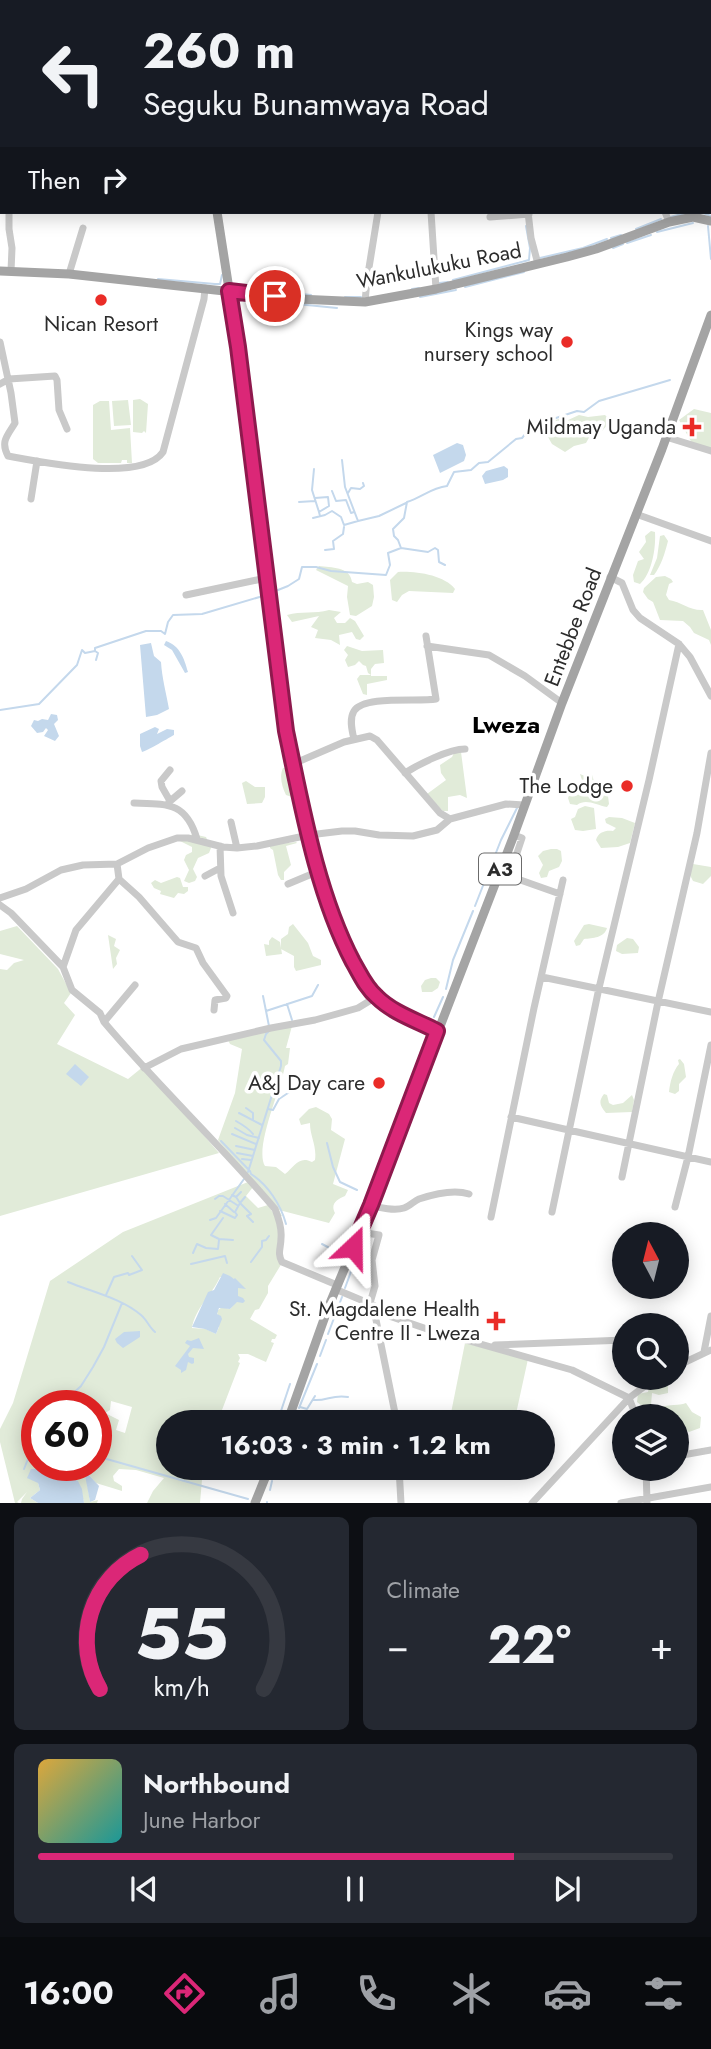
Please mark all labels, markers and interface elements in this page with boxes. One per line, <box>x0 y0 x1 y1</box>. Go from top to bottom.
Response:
text: 260 m <box>143 16 295 86</box>
icon: left <box>28 28 119 119</box>
text: Seguku Bunamwaya Road <box>143 81 489 127</box>
text: Then <box>28 161 81 199</box>
icon: right <box>95 161 133 199</box>
street label: Wankulukuku Road <box>354 235 524 297</box>
pin <box>245 266 305 326</box>
icon: arrive <box>256 277 294 315</box>
marker: Nican Resort <box>93 292 109 308</box>
place label: Nican Resort <box>44 309 158 339</box>
place label: Kings way nursery school <box>424 315 554 369</box>
marker: Kings way nursery school <box>559 334 575 350</box>
place label: Mildmay Uganda <box>527 412 676 442</box>
marker: Mildmay Uganda <box>682 417 702 437</box>
street label: Entebbe Road <box>537 563 609 691</box>
district label: Lweza <box>472 707 540 742</box>
place label: The Lodge <box>519 771 613 801</box>
marker: The Lodge <box>619 778 635 794</box>
road number: A3 <box>479 854 521 884</box>
place label: A&J Day care <box>248 1068 365 1098</box>
marker: A&J Day care <box>371 1075 387 1091</box>
position arrow <box>316 1210 390 1284</box>
north arrow <box>612 1222 690 1298</box>
map controls <box>612 1222 689 1481</box>
place label: St. Magdalene Health Centre II - Lweza <box>289 1294 480 1348</box>
marker: St. Magdalene Health Centre II - Lweza <box>486 1311 506 1331</box>
button: search <box>612 1313 689 1390</box>
speed limit sign: 60 <box>21 1390 112 1481</box>
button: layers <box>612 1404 689 1481</box>
text: 16:03 · 3 min · 1.2 km <box>220 1426 491 1464</box>
text: Climate <box>387 1573 460 1607</box>
text: 55 <box>134 1582 228 1687</box>
text: 22° <box>487 1607 571 1683</box>
text: − <box>387 1618 409 1673</box>
text: + <box>650 1618 673 1673</box>
text: km/h <box>153 1669 210 1705</box>
text: Northbound <box>143 1765 290 1803</box>
text: June Harbor <box>143 1803 260 1837</box>
icon: previous <box>125 1870 163 1908</box>
icon: pause <box>336 1870 374 1908</box>
icon: next <box>548 1870 586 1908</box>
icon: directions <box>160 1969 209 2018</box>
icon: music <box>256 1969 305 2018</box>
icon: phone <box>352 1969 401 2018</box>
icon: climate <box>447 1969 496 2018</box>
icon: car <box>543 1969 592 2018</box>
icon: filters <box>639 1969 688 2018</box>
text: 16:00 <box>23 1970 114 2016</box>

